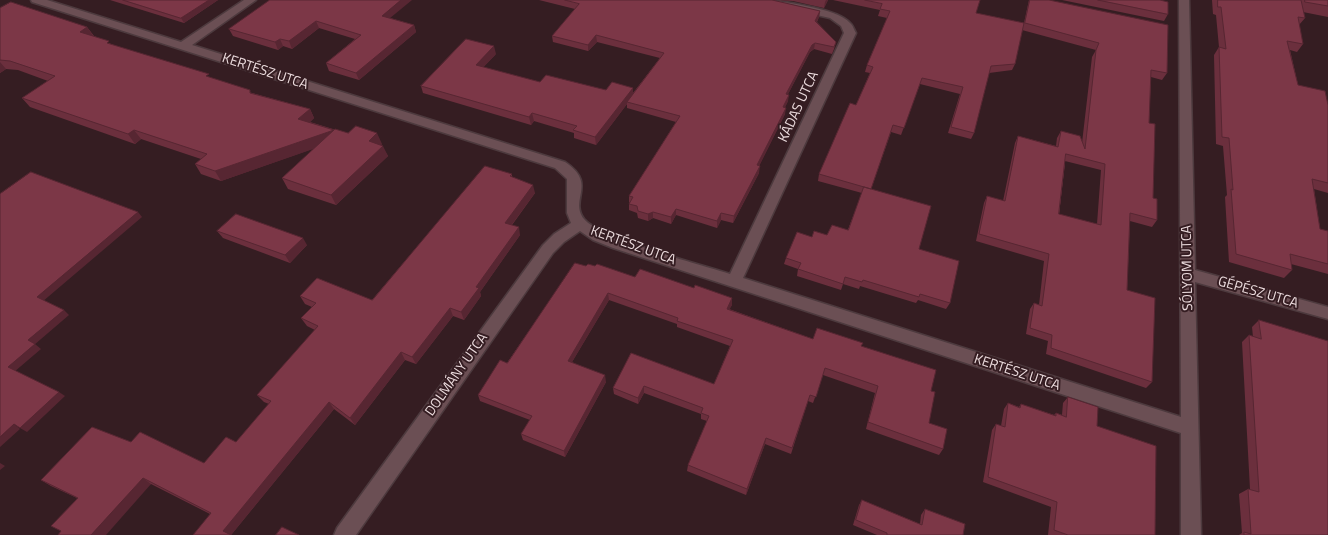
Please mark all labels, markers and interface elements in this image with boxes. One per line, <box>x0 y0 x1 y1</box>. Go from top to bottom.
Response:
street label: KERTÉSZ UTCA <box>220 50 310 94</box>
street label: KÁDAS UTCA <box>775 69 823 145</box>
street label: KERTÉSZ UTCA <box>588 223 678 269</box>
street label: SÓLYOM UTCA <box>1179 225 1197 311</box>
street label: GÉPÉSZ UTCA <box>1216 274 1300 312</box>
street label: DOLMÁNY UTCA <box>422 330 492 420</box>
street label: KERTÉSZ UTCA <box>972 351 1062 395</box>

